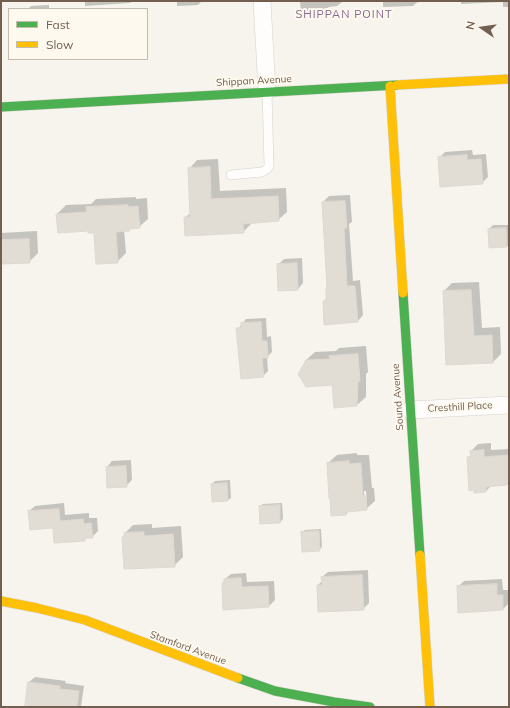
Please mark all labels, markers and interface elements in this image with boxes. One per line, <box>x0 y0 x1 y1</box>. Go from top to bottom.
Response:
legend <box>8 8 148 60</box>
district label: SHIPPAN POINT <box>295 8 393 22</box>
north arrow <box>462 8 502 48</box>
text: Fast <box>46 17 70 32</box>
text: N <box>463 20 478 31</box>
text: Slow <box>46 37 74 52</box>
street label: Shippan Avenue <box>216 73 292 89</box>
street label: Sound Avenue <box>390 363 406 431</box>
street label: Cresthill Place <box>427 399 493 415</box>
street label: Stamford Avenue <box>148 629 228 667</box>

